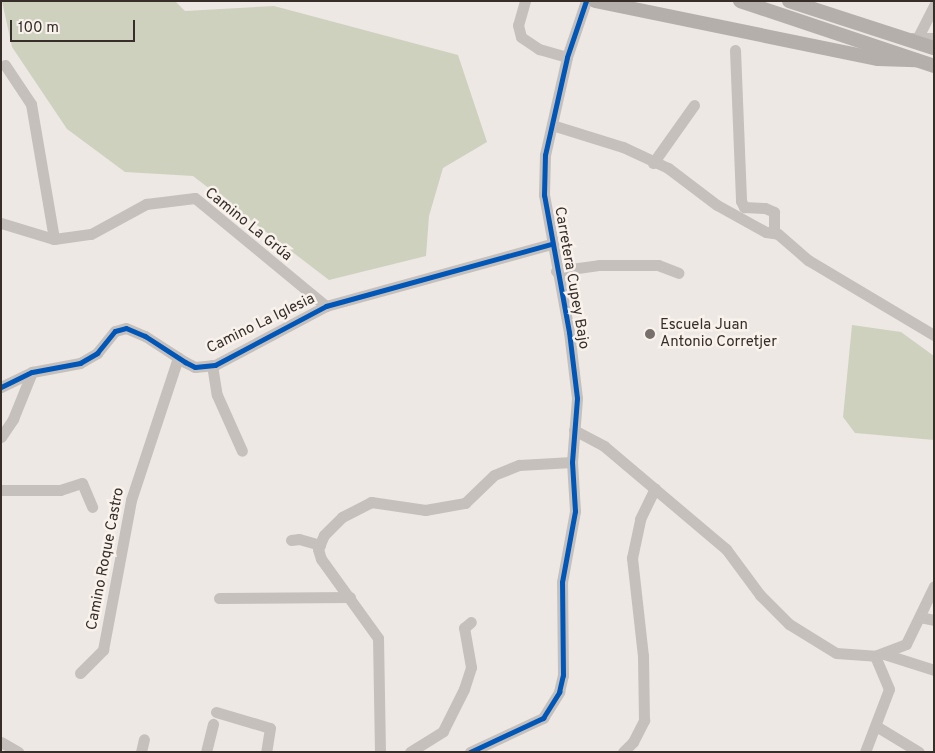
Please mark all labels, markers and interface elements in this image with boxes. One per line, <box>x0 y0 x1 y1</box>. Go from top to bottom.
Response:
scale bar <box>12 10 138 42</box>
text: 100 m <box>18 19 59 38</box>
street label: Camino La Grúa <box>201 184 295 266</box>
street label: Carretera Cupey Bajo <box>550 205 592 351</box>
street label: Camino La Iglesia <box>204 290 318 358</box>
place label: Escuela Juan Antonio Corretjer <box>660 316 777 351</box>
marker: Escuela Juan Antonio Corretjer <box>644 328 656 340</box>
street label: Camino Roque Castro <box>83 486 129 632</box>

